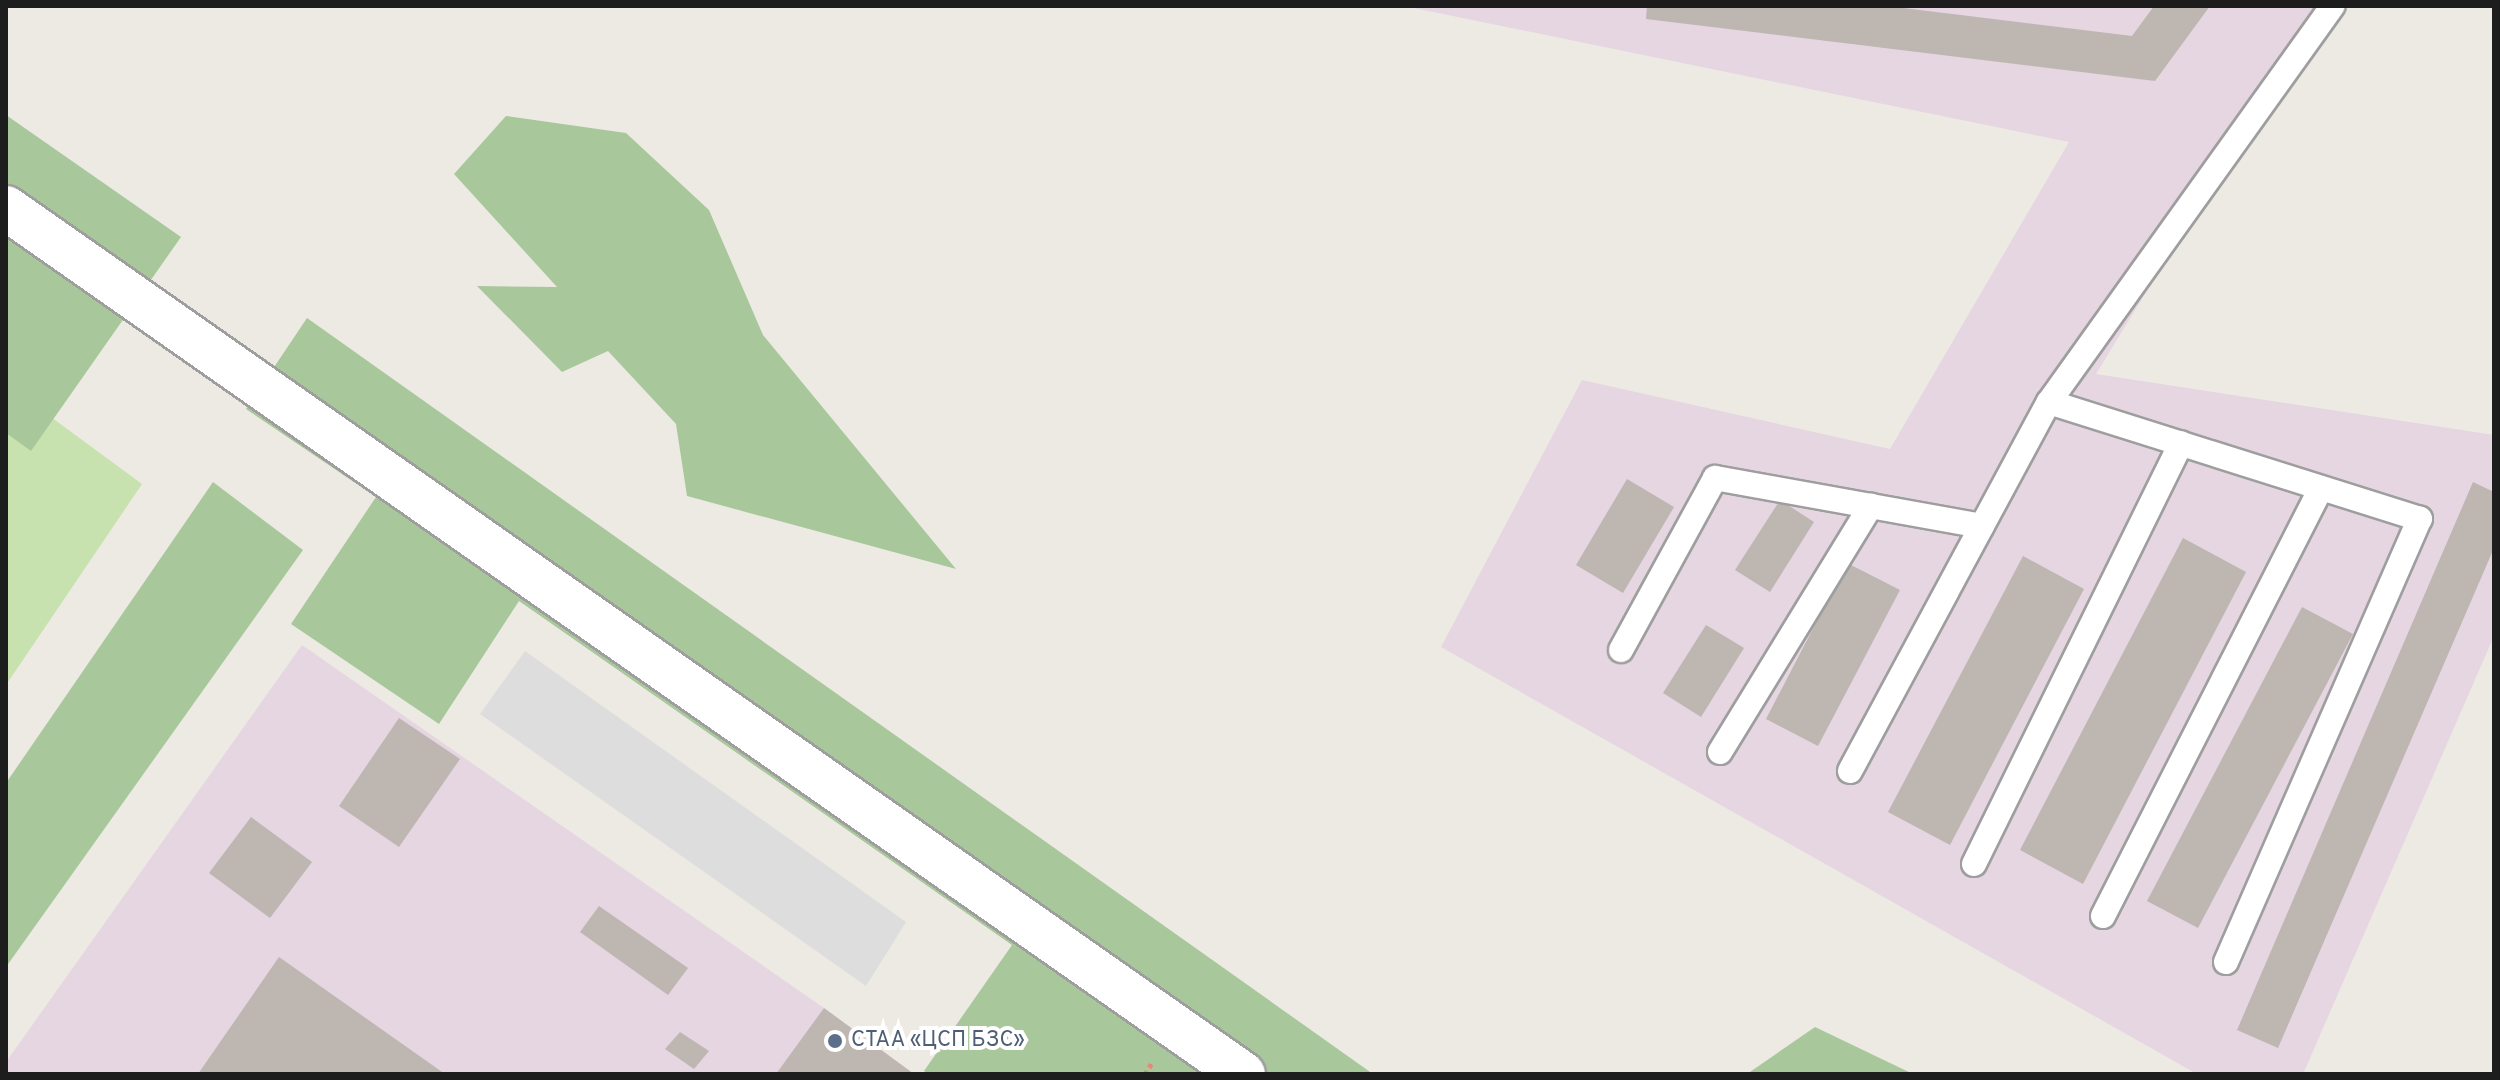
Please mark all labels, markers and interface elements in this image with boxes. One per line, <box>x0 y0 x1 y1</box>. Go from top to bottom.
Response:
place label: СТАА «ЦСП БЗС» <box>851 1028 1026 1054</box>
marker: СТАА «ЦСП БЗС» <box>826 1032 844 1050</box>

